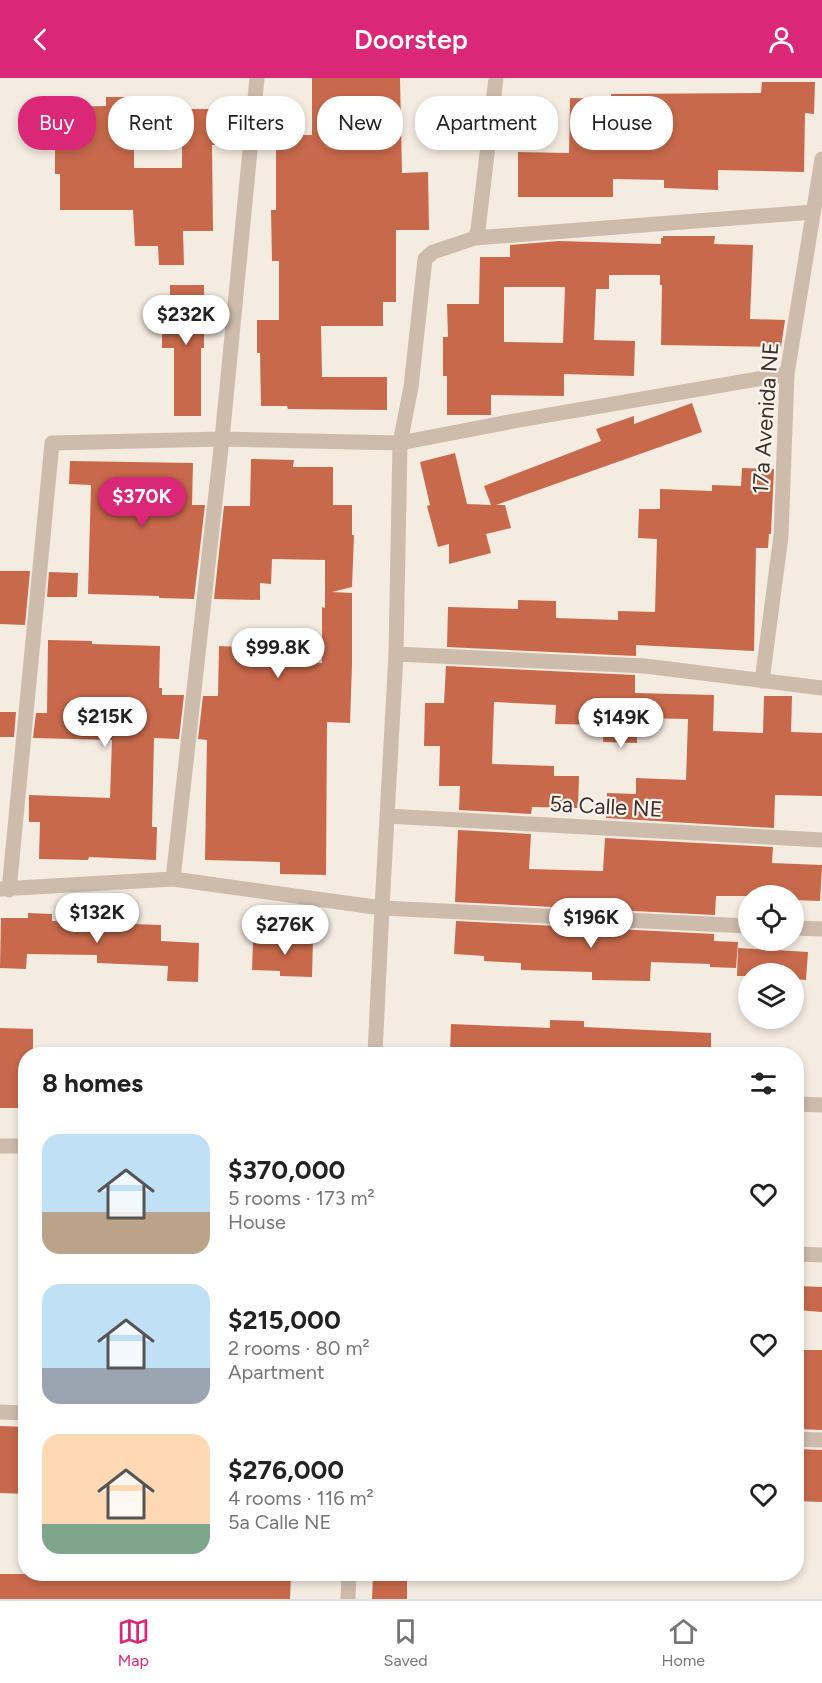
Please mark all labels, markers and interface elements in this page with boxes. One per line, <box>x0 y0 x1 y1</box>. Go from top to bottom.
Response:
icon: back <box>24 23 57 56</box>
text: Doorstep <box>354 23 468 56</box>
icon: person <box>765 23 798 56</box>
chip: Buy <box>18 96 96 150</box>
chip: Rent <box>108 96 194 150</box>
chip: Filters <box>206 96 305 150</box>
chip: New <box>317 96 403 150</box>
chip: Apartment <box>415 96 558 150</box>
chip: House <box>570 96 673 150</box>
pin: $232K <box>144 295 228 346</box>
text: $232K <box>157 302 215 326</box>
street label: 17a Avenida NE <box>747 341 784 495</box>
pin: $370K <box>100 477 184 528</box>
text: $370K <box>112 484 172 508</box>
pin: $99.8K <box>229 628 327 679</box>
text: $99.8K <box>246 635 310 659</box>
pin: $215K <box>63 697 147 748</box>
pin: $149K <box>579 698 663 749</box>
text: $215K <box>77 704 133 728</box>
text: $149K <box>592 705 650 729</box>
street label: 5a Calle NE <box>549 790 663 823</box>
map controls <box>738 885 804 1029</box>
button: locate <box>738 885 804 951</box>
pin: $132K <box>55 893 139 944</box>
pin: $196K <box>549 898 633 949</box>
text: $132K <box>69 900 125 924</box>
pin: $276K <box>243 905 327 956</box>
text: $196K <box>563 905 619 929</box>
text: $276K <box>256 912 314 936</box>
button: layers <box>738 963 804 1029</box>
text: 8 homes <box>42 1067 143 1099</box>
icon: filters <box>747 1067 780 1100</box>
text: $370,000 <box>228 1154 345 1186</box>
icon: home <box>90 1158 162 1230</box>
icon: heart <box>747 1178 780 1211</box>
text: 5 rooms · 173 m² <box>228 1186 375 1210</box>
text: House <box>228 1210 286 1234</box>
text: $215,000 <box>228 1304 341 1336</box>
icon: home <box>90 1308 162 1380</box>
icon: heart <box>747 1328 780 1361</box>
text: 2 rooms · 80 m² <box>228 1336 370 1360</box>
text: Apartment <box>228 1360 325 1384</box>
text: $276,000 <box>228 1454 344 1486</box>
icon: home <box>90 1458 162 1530</box>
icon: heart <box>747 1478 780 1511</box>
text: 4 rooms · 116 m² <box>228 1486 374 1510</box>
text: 5a Calle NE <box>228 1510 331 1534</box>
tab: Map <box>117 1615 150 1670</box>
tab: Saved <box>384 1615 428 1670</box>
tab: Home <box>661 1615 705 1670</box>

